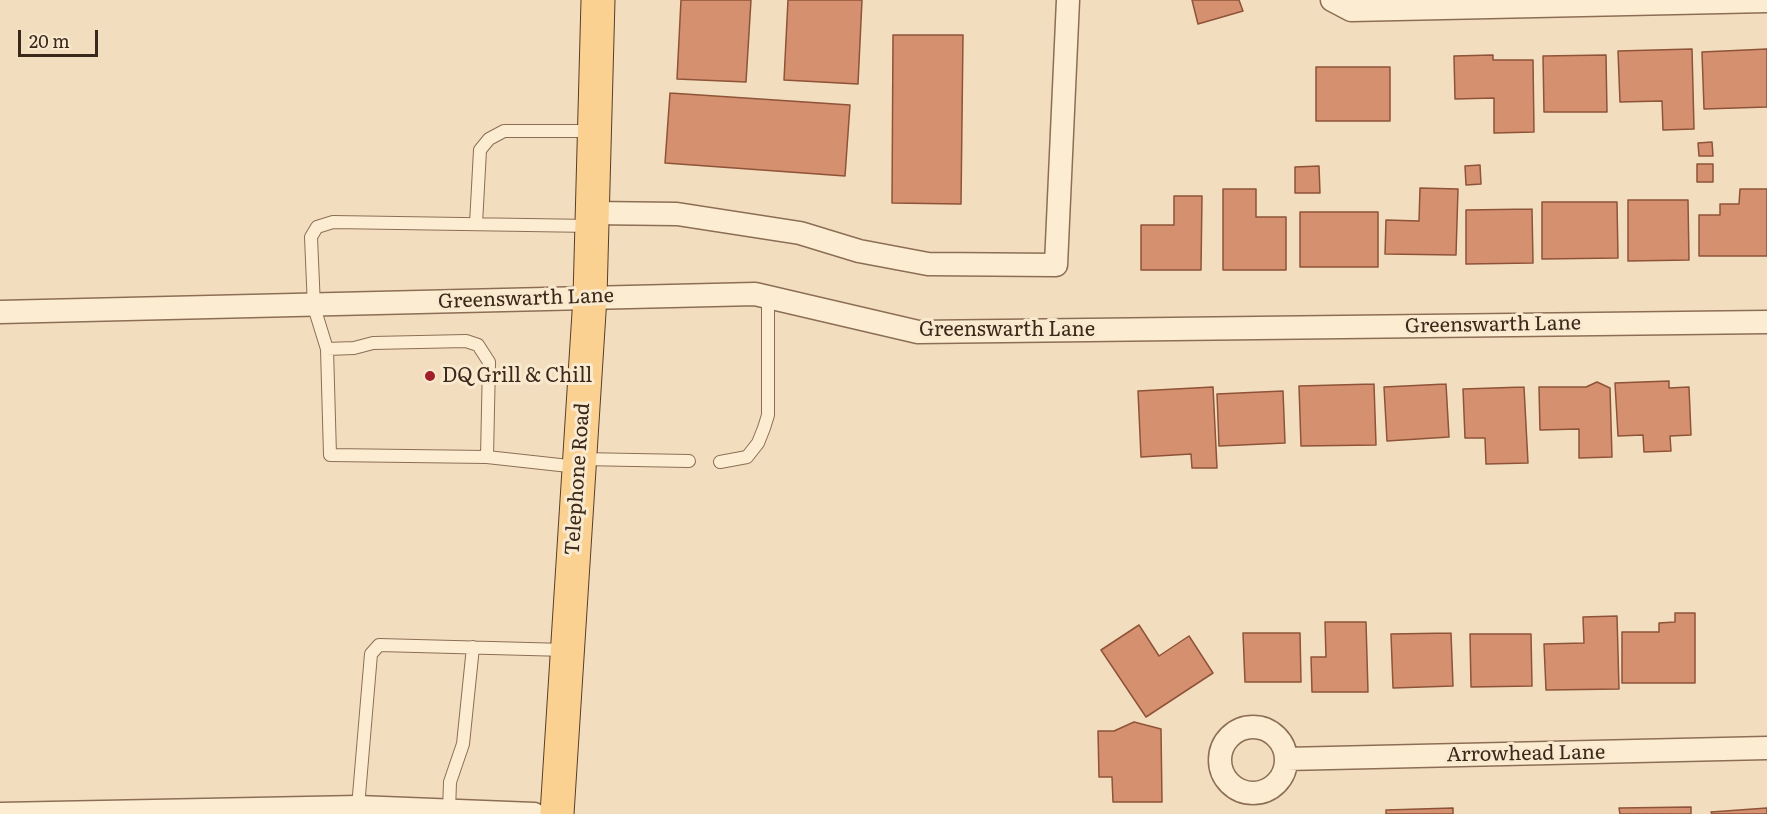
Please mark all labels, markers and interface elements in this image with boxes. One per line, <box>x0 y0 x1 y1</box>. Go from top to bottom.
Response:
scale bar <box>21 18 100 56</box>
text: 20 m <box>29 27 70 54</box>
street label: Greenswarth Lane <box>438 284 614 314</box>
street label: Greenswarth Lane <box>1405 311 1581 339</box>
street label: Greenswarth Lane <box>919 318 1095 342</box>
place label: DQ Grill & Chill <box>442 364 592 388</box>
marker: DQ Grill & Chill <box>423 369 437 383</box>
street label: Telephone Road <box>561 402 595 556</box>
street label: Arrowhead Lane <box>1447 741 1605 767</box>

